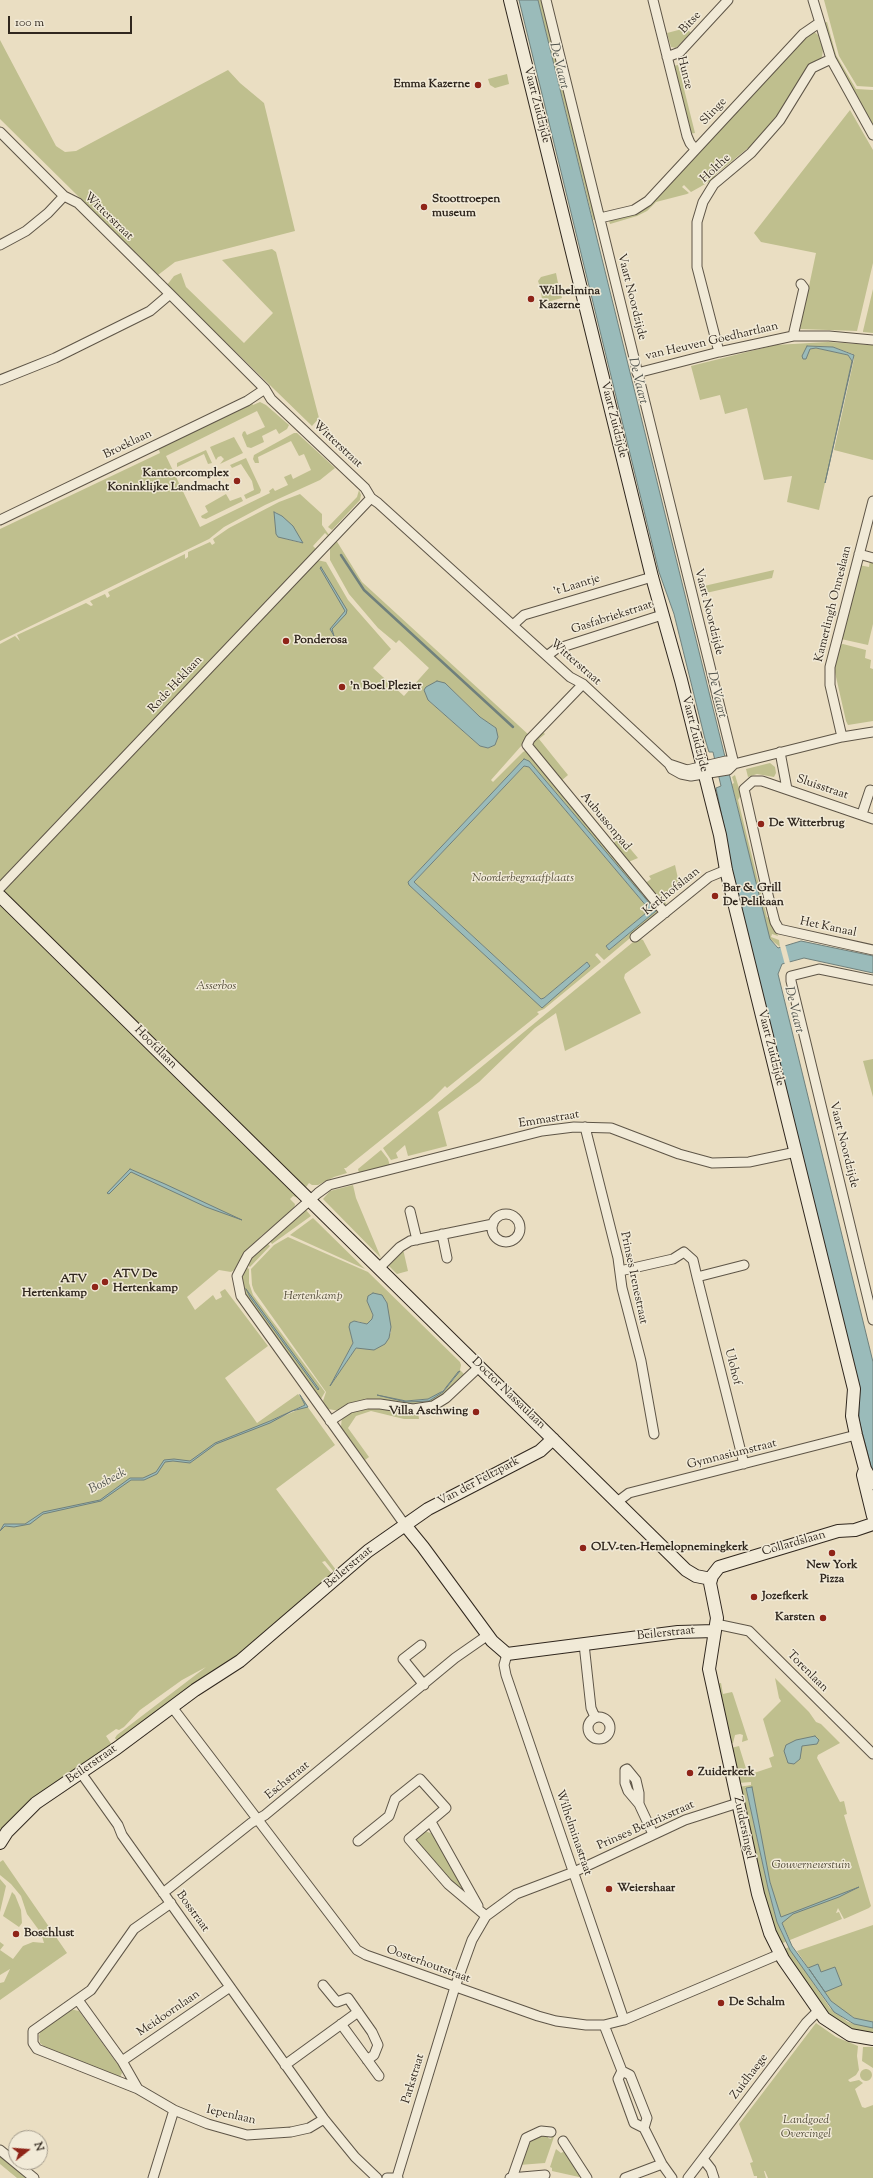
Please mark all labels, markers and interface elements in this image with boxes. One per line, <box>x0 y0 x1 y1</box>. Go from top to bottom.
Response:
scale bar <box>10 8 134 34</box>
street label: Bitse <box>677 9 705 37</box>
text: 100 m <box>15 14 44 32</box>
water label: De Vaart <box>545 41 571 91</box>
street label: Hunze <box>673 55 695 91</box>
street label: Vaart Zuidzijde <box>520 65 552 145</box>
place label: Emma Kazerne <box>393 78 470 92</box>
marker: Emma Kazerne <box>473 80 483 90</box>
street label: Slinge <box>698 95 730 129</box>
street label: Holthe <box>698 152 734 186</box>
street label: Witterstraat <box>80 190 136 244</box>
place label: Stoottroepen museum <box>432 193 500 221</box>
marker: Stoottroepen museum <box>419 202 429 212</box>
street label: Vaart Noordzijde <box>613 252 649 342</box>
place label: Wilhelmina Kazerne <box>539 285 600 313</box>
marker: Wilhelmina Kazerne <box>526 294 536 304</box>
street label: van Heuven Goedhartlaan <box>644 320 780 364</box>
water label: De Vaart <box>624 356 650 406</box>
street label: Vaart Zuidzijde <box>597 380 629 460</box>
street label: Witterstraat <box>309 418 365 472</box>
street label: Broeklaan <box>101 427 155 463</box>
place label: Kantoorcomplex Koninklijke Landmacht <box>107 467 229 495</box>
marker: Kantoorcomplex Koninklijke Landmacht <box>232 476 242 486</box>
street label: Kamerlingh Onneslaan <box>813 544 855 664</box>
street label: Vaart Noordzijde <box>690 567 726 657</box>
street label: 't Laantje <box>552 572 602 600</box>
street label: Gasfabriekstraat <box>570 598 654 638</box>
place label: Ponderosa <box>294 634 347 648</box>
marker: Ponderosa <box>281 636 291 646</box>
street label: Witterstraat <box>547 637 603 689</box>
street label: Rode Heklaan <box>146 654 206 716</box>
water label: De Vaart <box>703 670 729 720</box>
place label: 'n Boel Plezier <box>350 680 422 694</box>
marker: 'n Boel Plezier <box>337 682 347 692</box>
street label: Vaart Zuidzijde <box>678 694 710 774</box>
street label: Sluisstraat <box>794 772 850 804</box>
street label: Aubussonpad <box>577 790 633 854</box>
place label: De Witterbrug <box>769 817 845 831</box>
marker: De Witterbrug <box>756 819 766 829</box>
street label: Kerkhofslaan <box>641 865 703 919</box>
park label: Noorderbegraafplaats <box>472 872 574 886</box>
place label: Bar & Grill De Pelikaan <box>723 882 784 910</box>
marker: Bar & Grill De Pelikaan <box>710 891 720 901</box>
street label: Het Kanaal <box>798 915 858 941</box>
park label: Asserbos <box>196 980 236 994</box>
water label: De Vaart <box>780 985 806 1035</box>
street label: Vaart Zuidzijde <box>754 1008 786 1088</box>
street label: Hoofdlaan <box>131 1024 179 1072</box>
street label: Vaart Noordzijde <box>825 1100 861 1190</box>
street label: Emmastraat <box>518 1108 580 1132</box>
street label: Prinses Irenestraat <box>616 1230 650 1326</box>
place label: ATV De Hertenkamp <box>113 1268 178 1296</box>
place label: ATV Hertenkamp <box>22 1273 87 1301</box>
marker: ATV De Hertenkamp <box>100 1277 110 1287</box>
marker: ATV Hertenkamp <box>90 1282 100 1292</box>
park label: Hertenkamp <box>283 1290 343 1304</box>
street label: Ulohof <box>721 1347 743 1387</box>
street label: Doctor Nassaulaan <box>468 1355 548 1433</box>
place label: Villa Aschwing <box>389 1405 468 1419</box>
marker: Villa Aschwing <box>471 1407 481 1417</box>
street label: Gymnasiumstraat <box>686 1437 778 1473</box>
street label: Van der Feltzpark <box>436 1454 522 1510</box>
water label: Bosbeek <box>87 1466 129 1498</box>
street label: Collardslaan <box>761 1528 827 1560</box>
place label: OLV-ten-Hemelopnemingkerk <box>591 1541 749 1555</box>
marker: OLV-ten-Hemelopnemingkerk <box>578 1543 588 1553</box>
street label: Beilerstraat <box>322 1544 376 1592</box>
marker: New York Pizza <box>827 1548 837 1558</box>
place label: New York Pizza <box>806 1559 858 1587</box>
place label: Jozefkerk <box>762 1590 808 1604</box>
marker: Jozefkerk <box>749 1592 759 1602</box>
place label: Karsten <box>775 1611 815 1625</box>
marker: Karsten <box>818 1613 828 1623</box>
street label: Beilerstraat <box>636 1624 696 1644</box>
street label: Torenlaan <box>783 1648 831 1696</box>
street label: Beilerstraat <box>64 1742 120 1788</box>
street label: Eschstraat <box>263 1759 313 1803</box>
place label: Zuiderkerk <box>698 1766 755 1780</box>
marker: Zuiderkerk <box>685 1768 695 1778</box>
street label: Wilhelminastraat <box>552 1788 594 1878</box>
street label: Zuidersingel <box>729 1795 757 1861</box>
street label: Prinses Beatrixstraat <box>595 1798 697 1854</box>
park label: Gouverneurstuin <box>771 1859 851 1873</box>
place label: Weiershaar <box>617 1882 675 1896</box>
marker: Weiershaar <box>604 1884 614 1894</box>
street label: Bosstraat <box>172 1889 212 1935</box>
place label: Boschlust <box>24 1927 74 1941</box>
marker: Boschlust <box>11 1929 21 1939</box>
street label: Oosterhoutstraat <box>384 1943 472 1987</box>
street label: Meidoornlaan <box>135 1988 203 2040</box>
place label: De Schalm <box>729 1996 785 2010</box>
marker: De Schalm <box>716 1998 726 2008</box>
street label: Zuidhaege <box>728 2051 772 2103</box>
street label: Parkstraat <box>400 2052 428 2106</box>
street label: Iepenlaan <box>205 2103 257 2129</box>
park label: Landgoed Overcingel <box>781 2114 831 2142</box>
north arrow <box>8 2130 48 2170</box>
text: N <box>30 2140 47 2153</box>

